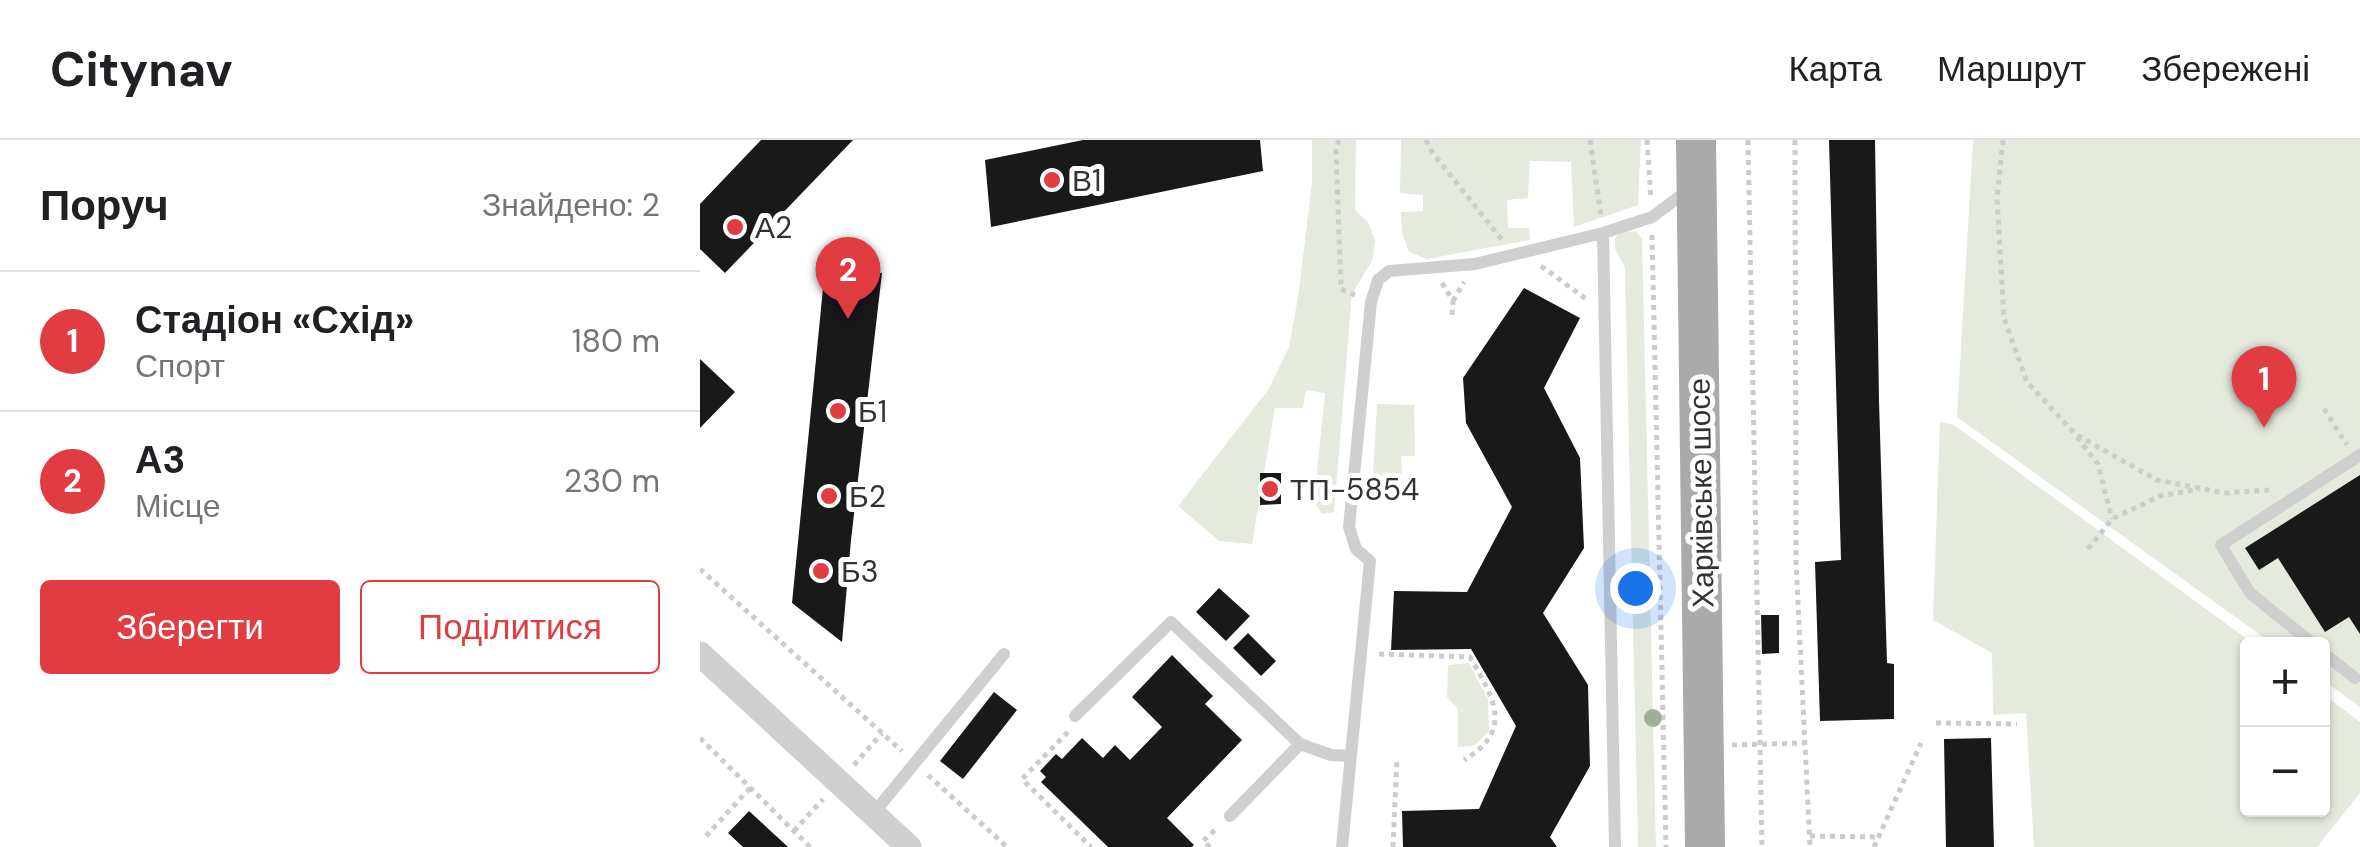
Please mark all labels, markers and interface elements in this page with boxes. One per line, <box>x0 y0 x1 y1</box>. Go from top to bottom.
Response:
text: Citynav <box>50 38 233 101</box>
text: Карта <box>1788 46 1882 92</box>
text: Маршрут <box>1937 46 2086 92</box>
text: Збережені <box>2141 46 2310 92</box>
place label: В1 <box>1072 161 1101 200</box>
marker: В1 <box>1041 169 1063 191</box>
text: Поруч <box>40 178 169 233</box>
text: Знайдено: 2 <box>482 184 660 226</box>
place label: А2 <box>755 208 792 247</box>
marker: А2 <box>724 216 746 238</box>
pin: 2 <box>816 236 880 319</box>
text: Стадіон «Схід» <box>135 295 414 345</box>
text: 1 <box>67 320 78 362</box>
text: 180 m <box>572 320 660 362</box>
text: Спорт <box>135 345 225 387</box>
pin: 1 <box>2232 346 2296 428</box>
street label: Харківське шосе <box>1679 378 1723 608</box>
place label: Б1 <box>858 392 887 431</box>
marker: Б1 <box>827 400 849 422</box>
text: А3 <box>135 435 185 485</box>
text: 2 <box>63 460 82 502</box>
text: 230 m <box>564 460 660 502</box>
place label: ТП-5854 <box>1290 470 1419 509</box>
place label: Б2 <box>849 477 886 516</box>
marker: ТП-5854 <box>1259 478 1281 500</box>
text: Місце <box>135 485 221 527</box>
marker: Б2 <box>818 485 840 507</box>
place label: Б3 <box>841 552 878 591</box>
marker: Б3 <box>810 560 832 582</box>
your location <box>1610 563 1661 614</box>
button: Зберегти <box>40 580 340 674</box>
button: Поділитися <box>360 580 660 674</box>
map controls <box>2240 637 2330 817</box>
button: + <box>2240 637 2330 727</box>
button: − <box>2240 727 2330 817</box>

